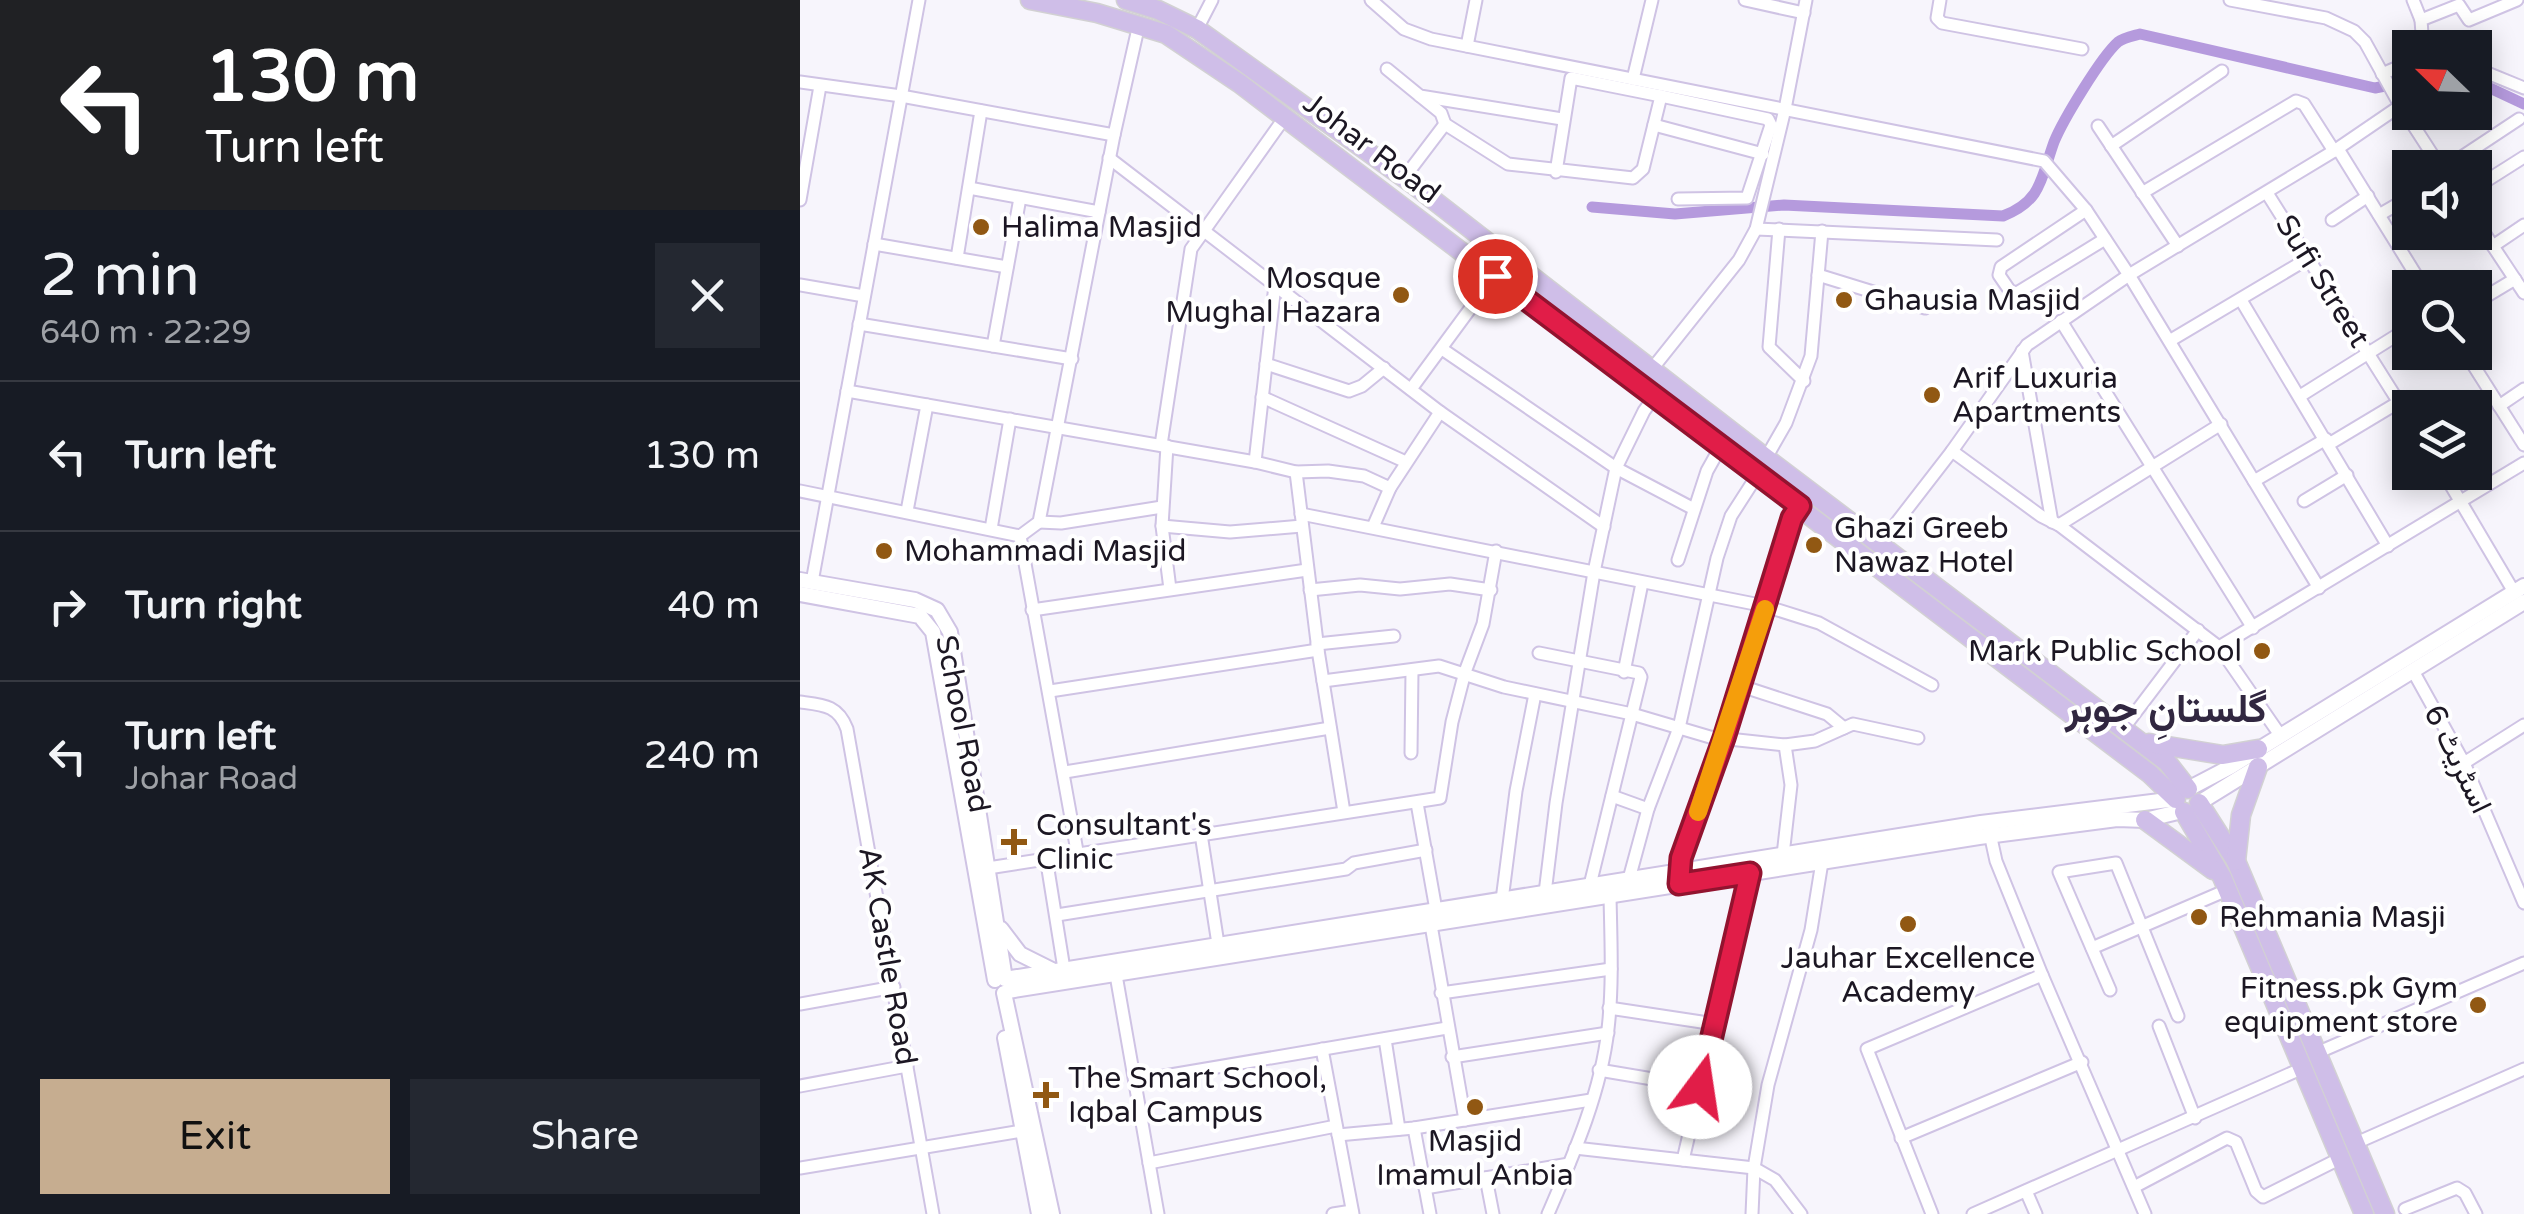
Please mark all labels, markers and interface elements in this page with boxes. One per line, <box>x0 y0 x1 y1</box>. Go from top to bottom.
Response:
north arrow <box>2392 30 2492 130</box>
map controls <box>2392 30 2492 490</box>
text: 130 m <box>205 36 419 120</box>
icon: left <box>40 40 170 170</box>
street label: Johar Road <box>1296 85 1448 212</box>
text: Turn left <box>205 121 384 175</box>
button: sound <box>2392 150 2492 250</box>
street label: Sufi Street <box>2267 208 2378 354</box>
place label: Halima Masjid <box>1001 209 1202 246</box>
marker: Halima Masjid <box>970 216 992 238</box>
pin <box>1453 234 1538 319</box>
text: 2 min <box>40 240 200 312</box>
button: close <box>655 243 760 348</box>
icon: arrive <box>1468 249 1523 304</box>
place label: Mosque Mughal Hazara <box>1165 260 1381 331</box>
button: search <box>2392 270 2492 370</box>
place label: Ghausia Masjid <box>1864 282 2081 319</box>
marker: Mosque Mughal Hazara <box>1390 284 1412 306</box>
marker: Ghausia Masjid <box>1833 289 1855 311</box>
text: 640 m · 22:29 <box>40 314 252 352</box>
place label: Arif Luxuria Apartments <box>1952 360 2121 431</box>
marker: Arif Luxuria Apartments <box>1921 384 1943 406</box>
button: layers <box>2392 390 2492 490</box>
icon: left <box>40 429 95 484</box>
text: Turn left <box>125 433 276 479</box>
text: 130 m <box>644 433 760 479</box>
place label: Ghazi Greeb Nawaz Hotel <box>1834 510 2014 581</box>
place label: Mohammadi Masjid <box>904 533 1186 570</box>
marker: Ghazi Greeb Nawaz Hotel <box>1803 534 1825 556</box>
marker: Mohammadi Masjid <box>873 540 895 562</box>
icon: right <box>40 579 95 634</box>
text: Turn right <box>125 583 302 629</box>
text: 40 m <box>668 583 760 629</box>
street label: School Road <box>927 632 998 816</box>
place label: Mark Public School <box>1968 633 2242 670</box>
marker: Mark Public School <box>2251 640 2273 662</box>
district label: گلستانِ جوہر <box>2064 685 2267 741</box>
street label: اسٹریٹ 6 <box>2415 699 2500 820</box>
text: Turn left <box>125 714 276 760</box>
icon: left <box>40 729 95 784</box>
text: 240 m <box>644 733 760 779</box>
text: Johar Road <box>125 760 298 798</box>
place label: Consultant's Clinic <box>1036 807 1212 878</box>
marker: Consultant's Clinic <box>1001 829 1027 855</box>
street label: AK Castle Road <box>850 844 925 1068</box>
place label: Rehmania Masji <box>2219 899 2446 936</box>
marker: Rehmania Masji <box>2188 906 2210 928</box>
marker: Jauhar Excellence Academy <box>1897 913 1919 935</box>
place label: Jauhar Excellence Academy <box>1781 940 2035 1011</box>
place label: Fitness.pk Gym equipment store <box>2224 970 2458 1041</box>
marker: Fitness.pk Gym equipment store <box>2467 994 2489 1016</box>
position arrow <box>1648 1035 1752 1139</box>
place label: The Smart School, Iqbal Campus <box>1068 1060 1327 1131</box>
button: Exit <box>40 1079 390 1194</box>
button: Share <box>410 1079 760 1194</box>
marker: The Smart School, Iqbal Campus <box>1033 1082 1059 1108</box>
marker: Masjid Imamul Anbia <box>1464 1096 1486 1118</box>
place label: Masjid Imamul Anbia <box>1376 1123 1574 1194</box>

